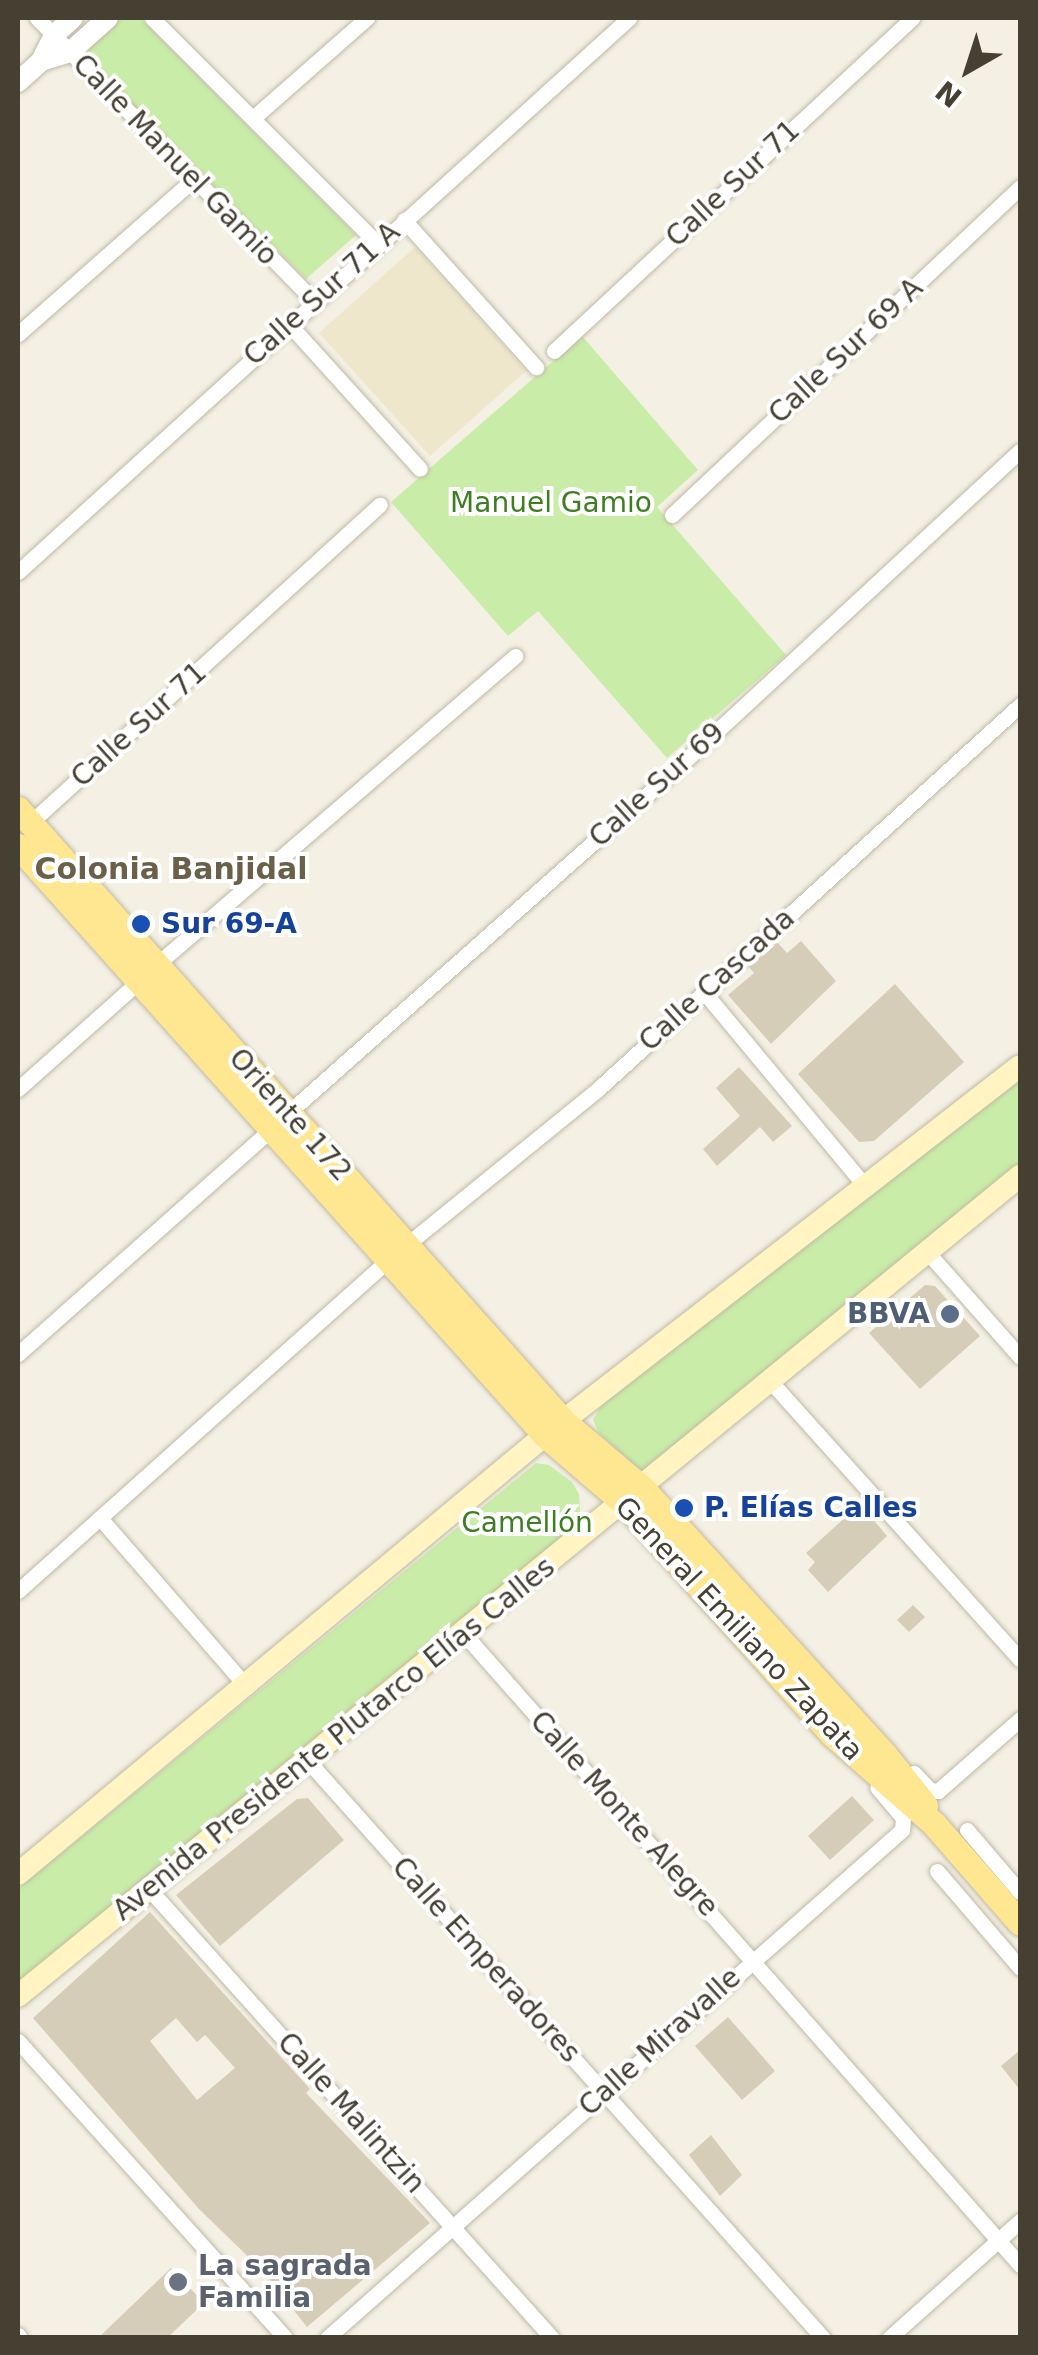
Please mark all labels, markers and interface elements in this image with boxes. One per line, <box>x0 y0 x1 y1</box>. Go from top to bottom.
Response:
north arrow <box>918 20 1018 120</box>
street label: Calle Manuel Gamio <box>66 48 284 272</box>
text: N <box>929 74 968 114</box>
street label: Calle Sur 71 <box>659 114 807 254</box>
street label: Calle Sur 71 A <box>237 215 407 373</box>
street label: Calle Sur 69 A <box>762 271 930 431</box>
park label: Manuel Gamio <box>450 486 652 520</box>
street label: Calle Sur 71 <box>65 656 213 794</box>
street label: Calle Sur 69 <box>583 716 731 854</box>
district label: Colonia Banjidal <box>35 851 307 887</box>
street label: Calle Cascada <box>632 902 802 1058</box>
place label: Sur 69-A <box>161 907 297 941</box>
marker: Sur 69-A <box>130 913 152 935</box>
street label: Oriente 172 <box>222 1042 358 1188</box>
place label: BBVA <box>847 1297 930 1331</box>
marker: BBVA <box>939 1303 961 1325</box>
street label: General Emiliano Zapata <box>608 1490 870 1768</box>
place label: P. Elías Calles <box>704 1491 918 1525</box>
marker: P. Elías Calles <box>673 1497 695 1519</box>
park label: Camellón <box>461 1506 593 1540</box>
street label: Avenida Presidente Plutarco Elías Calles <box>107 1550 561 1928</box>
street label: Calle Monte Alegre <box>523 1704 725 1924</box>
street label: Calle Emperadores <box>385 1850 587 2070</box>
street label: Calle Miravalle <box>572 1961 748 2123</box>
street label: Calle Malintzin <box>270 2026 432 2200</box>
place label: La sagrada Familia <box>198 2249 372 2315</box>
marker: La sagrada Familia <box>167 2271 189 2293</box>

